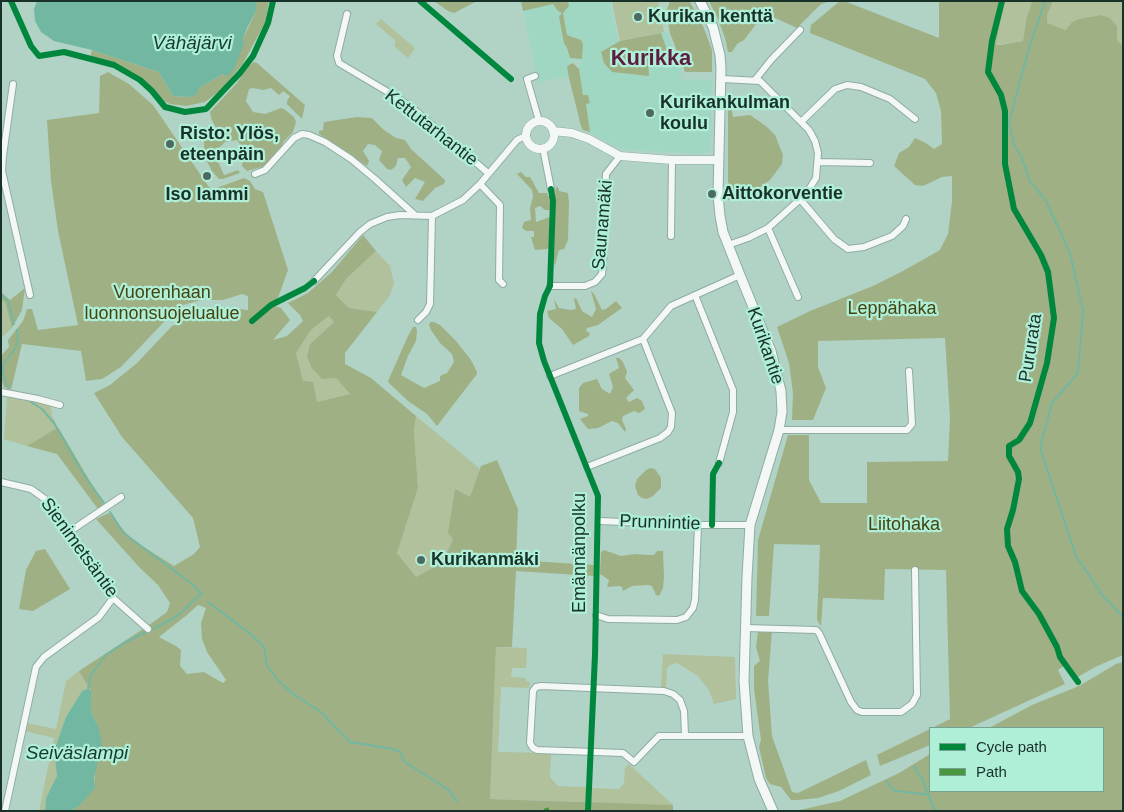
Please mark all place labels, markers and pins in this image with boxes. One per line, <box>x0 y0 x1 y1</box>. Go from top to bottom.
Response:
place label: Kurikan kenttä <box>648 6 773 28</box>
marker: Kurikan kenttä <box>632 11 644 23</box>
place label: Kurikankulman koulu <box>660 92 790 134</box>
marker: Kurikankulman koulu <box>644 107 656 119</box>
place label: Risto: Ylös, eteenpäin <box>180 123 279 166</box>
marker: Risto: Ylös, eteenpäin <box>164 138 176 150</box>
marker: Iso lammi <box>201 170 213 182</box>
place label: Aittokorventie <box>722 183 843 205</box>
place label: Iso lammi <box>165 184 249 206</box>
marker: Aittokorventie <box>706 188 718 200</box>
place label: Kurikanmäki <box>431 549 539 571</box>
marker: Kurikanmäki <box>415 554 427 566</box>

